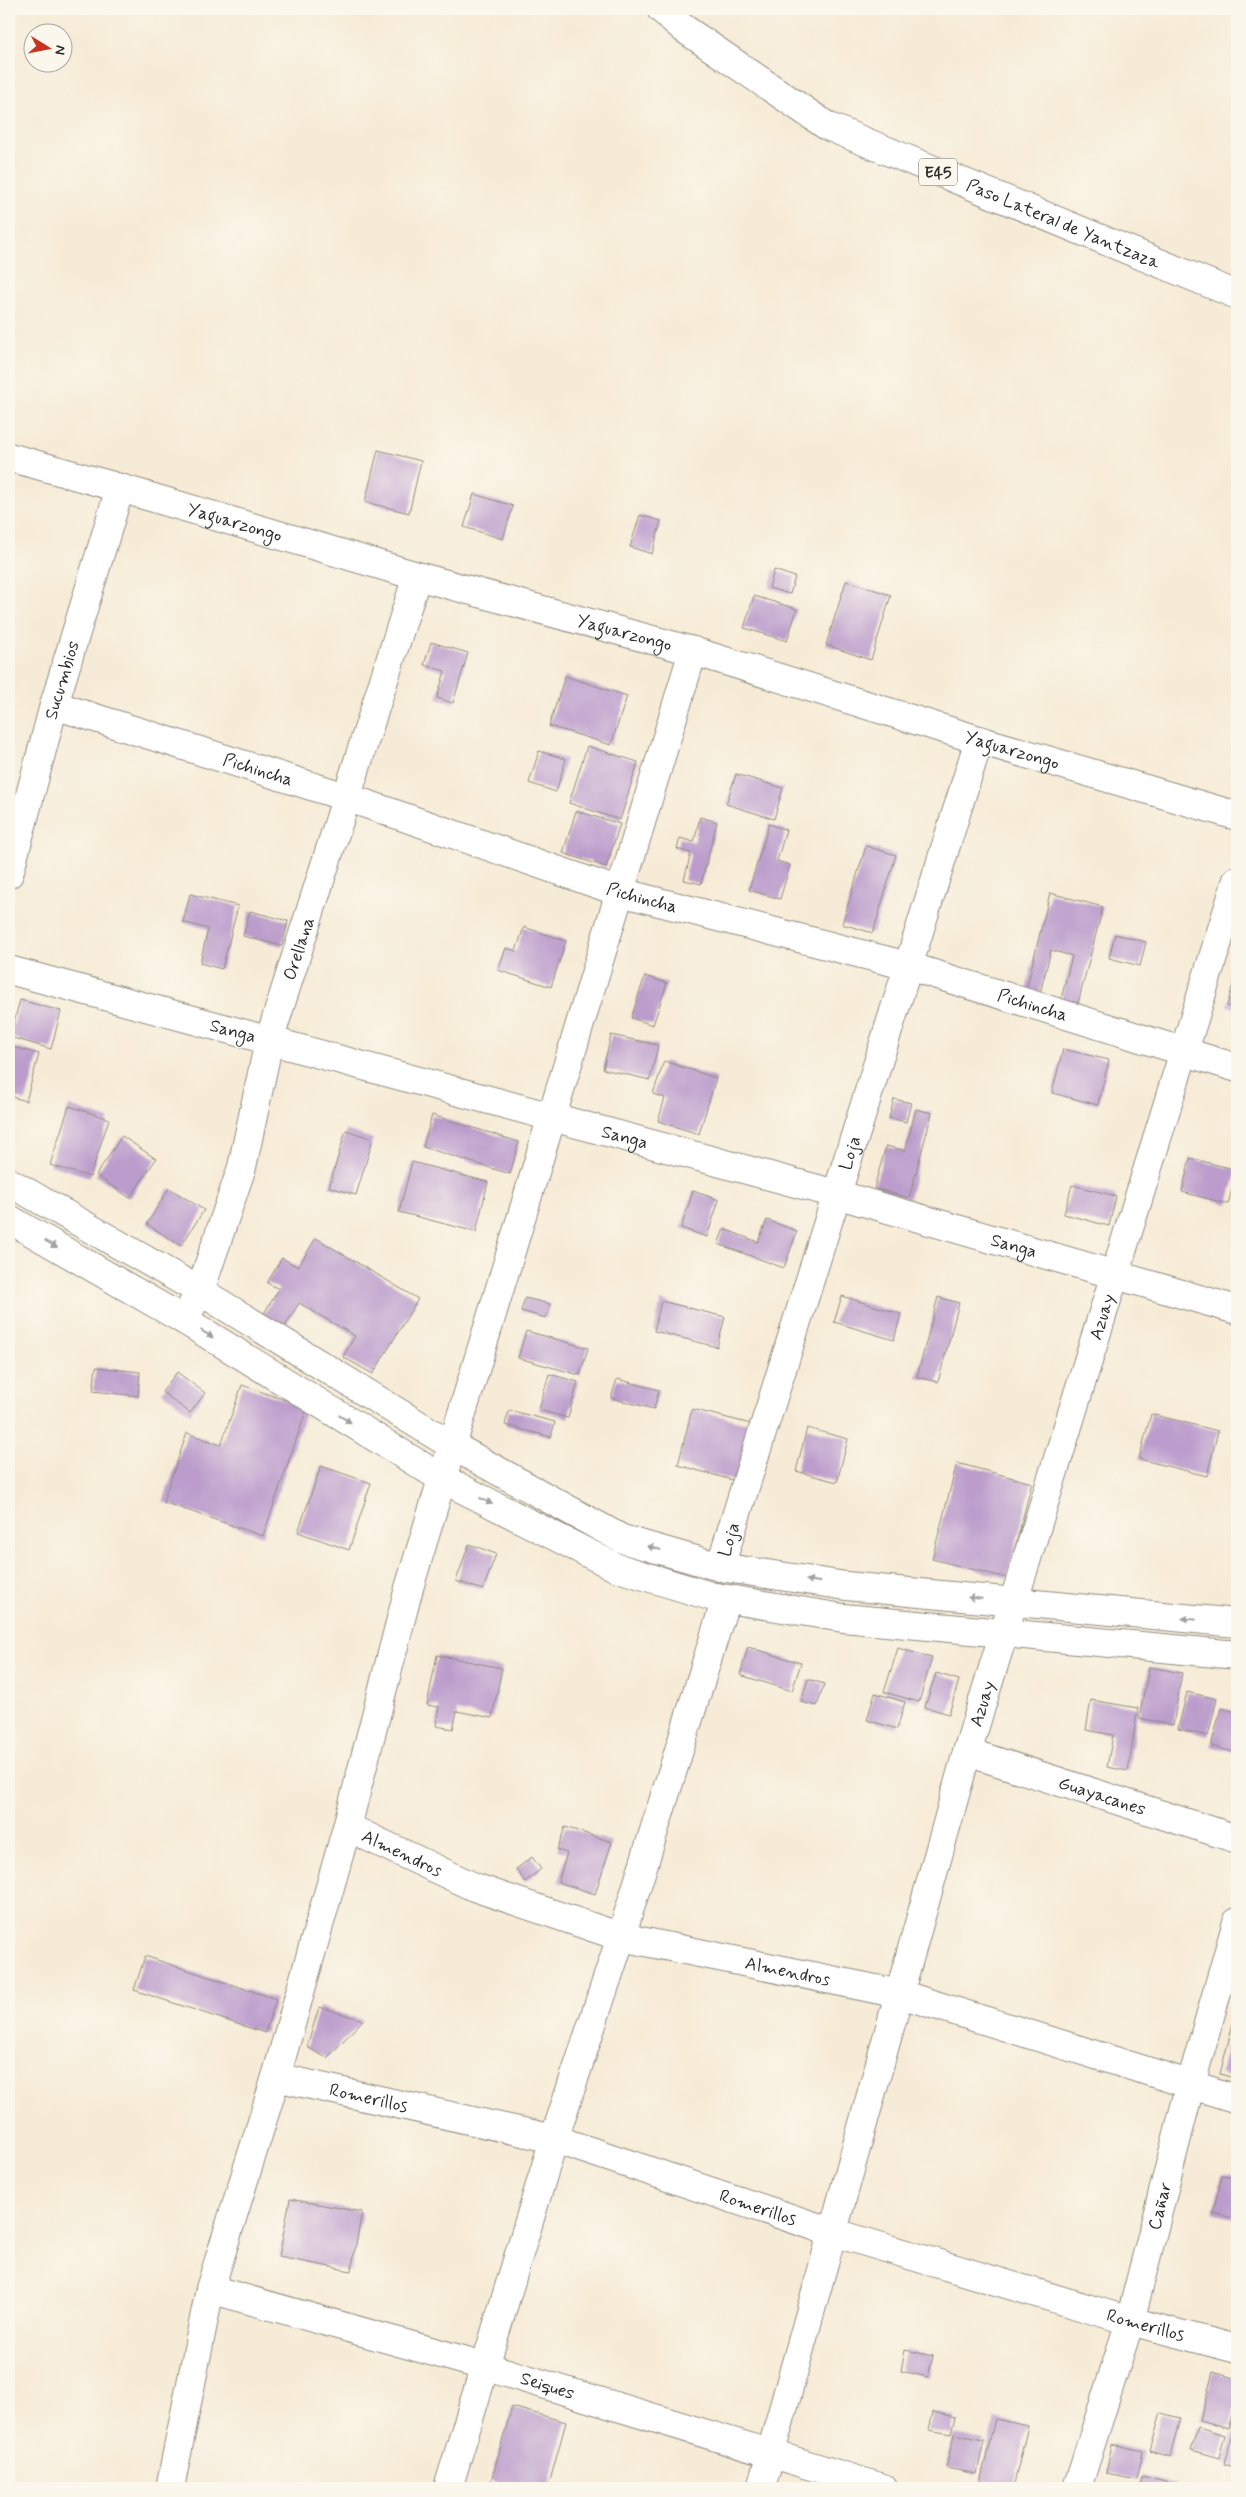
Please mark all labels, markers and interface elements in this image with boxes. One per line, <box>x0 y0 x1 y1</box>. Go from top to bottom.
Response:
north arrow <box>22 22 72 72</box>
text: N <box>50 44 69 56</box>
road number: E45 <box>919 158 957 186</box>
street label: Paso Lateral de Yantzaza <box>963 174 1164 275</box>
street label: Yaguarzongo <box>184 498 285 548</box>
street label: Yaguarzongo <box>574 609 674 658</box>
street label: Sucumbios <box>40 638 86 722</box>
street label: Yaguarzongo <box>961 725 1062 776</box>
street label: Pichincha <box>220 748 296 793</box>
street label: Pichincha <box>603 877 680 919</box>
street label: Orellana <box>278 914 321 983</box>
street label: Pichincha <box>994 983 1070 1028</box>
street label: Sanga <box>207 1014 258 1049</box>
street label: Sanga <box>599 1120 650 1155</box>
street label: Loja <box>834 1133 867 1173</box>
street label: Sanga <box>988 1228 1040 1264</box>
one-way arrow <box>44 1239 58 1248</box>
street label: Azuay <box>1084 1291 1121 1343</box>
one-way arrow <box>200 1330 213 1339</box>
one-way arrow <box>339 1414 352 1424</box>
one-way arrow <box>478 1497 493 1505</box>
street label: Loja <box>713 1520 746 1560</box>
one-way arrow <box>647 1544 662 1552</box>
one-way arrow <box>805 1577 821 1585</box>
one-way arrow <box>966 1594 982 1602</box>
one-way arrow <box>1180 1615 1196 1623</box>
street label: Azuay <box>965 1678 1001 1730</box>
street label: Guayacanes <box>1055 1771 1149 1822</box>
street label: Almendros <box>358 1825 446 1883</box>
street label: Almendros <box>743 1952 832 1992</box>
street label: Romerillos <box>327 2078 410 2119</box>
street label: Cañar <box>1143 2179 1178 2233</box>
street label: Romerillos <box>716 2184 799 2232</box>
street label: Romerillos <box>1103 2304 1187 2348</box>
street label: Seiques <box>517 2367 577 2406</box>

